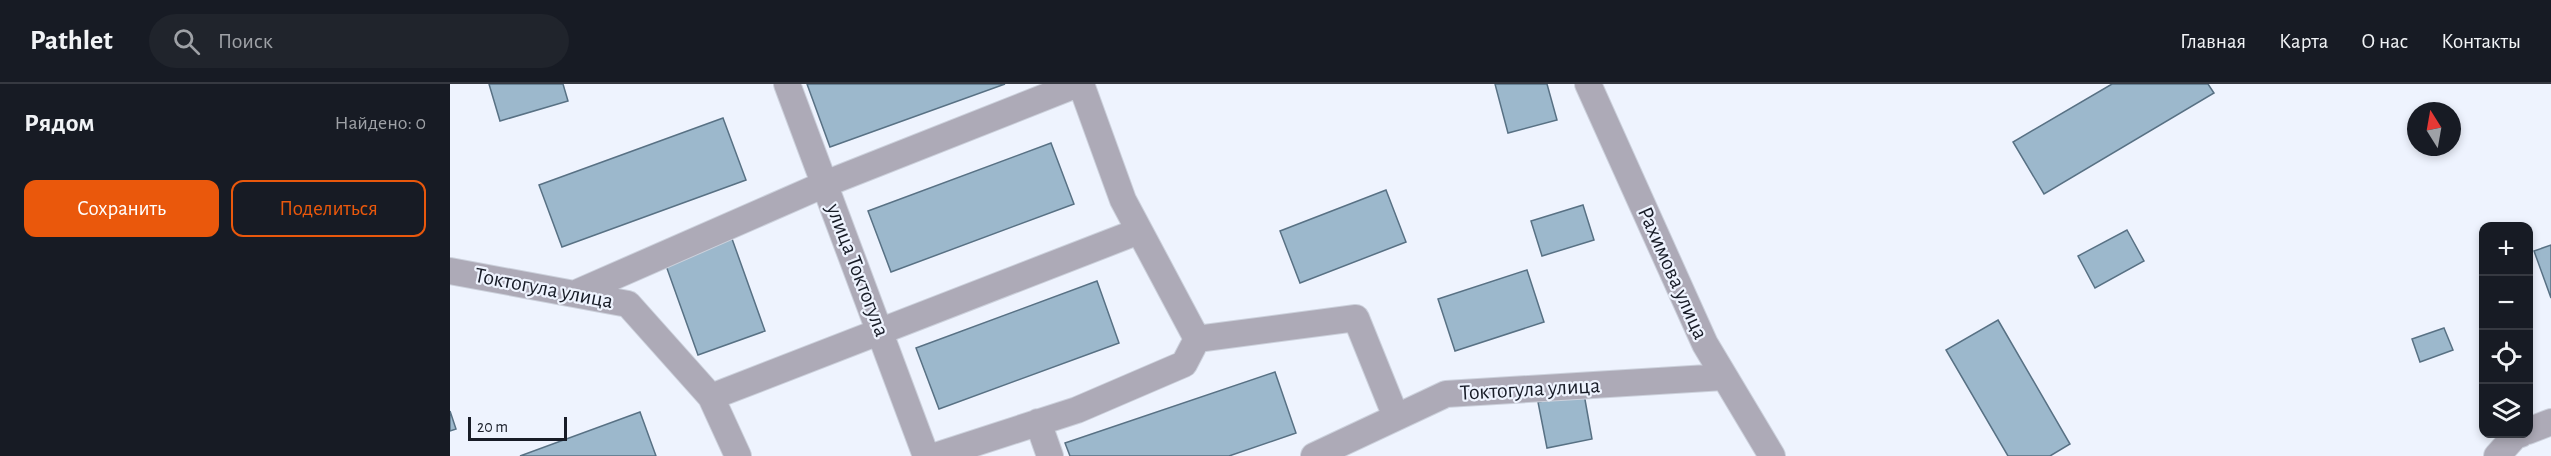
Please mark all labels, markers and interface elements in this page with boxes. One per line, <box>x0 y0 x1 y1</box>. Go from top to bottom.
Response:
search box <box>149 14 569 68</box>
icon: search <box>170 25 203 58</box>
text: Pathlet <box>30 27 113 55</box>
text: Поиск <box>218 30 273 52</box>
text: Главная <box>2180 31 2246 52</box>
text: Карта <box>2279 31 2328 52</box>
text: О нас <box>2361 31 2408 52</box>
text: Контакты <box>2441 31 2521 52</box>
north arrow <box>2407 102 2461 156</box>
text: Рядом <box>24 110 95 136</box>
text: Найдено: 0 <box>335 113 426 133</box>
button: Сохранить <box>24 180 219 237</box>
button: Поделиться <box>231 180 426 237</box>
street label: улица Токтогула <box>822 200 893 339</box>
street label: Рахимова улица <box>1634 203 1712 343</box>
map controls <box>2479 222 2533 438</box>
button: + <box>2479 222 2533 276</box>
street label: Токтогула улица <box>473 264 615 312</box>
button: − <box>2479 276 2533 330</box>
button: locate <box>2479 330 2533 384</box>
street label: Токтогула улица <box>1459 374 1601 404</box>
button: layers <box>2479 384 2533 438</box>
scale bar <box>468 414 567 442</box>
text: 20 m <box>477 419 508 435</box>

